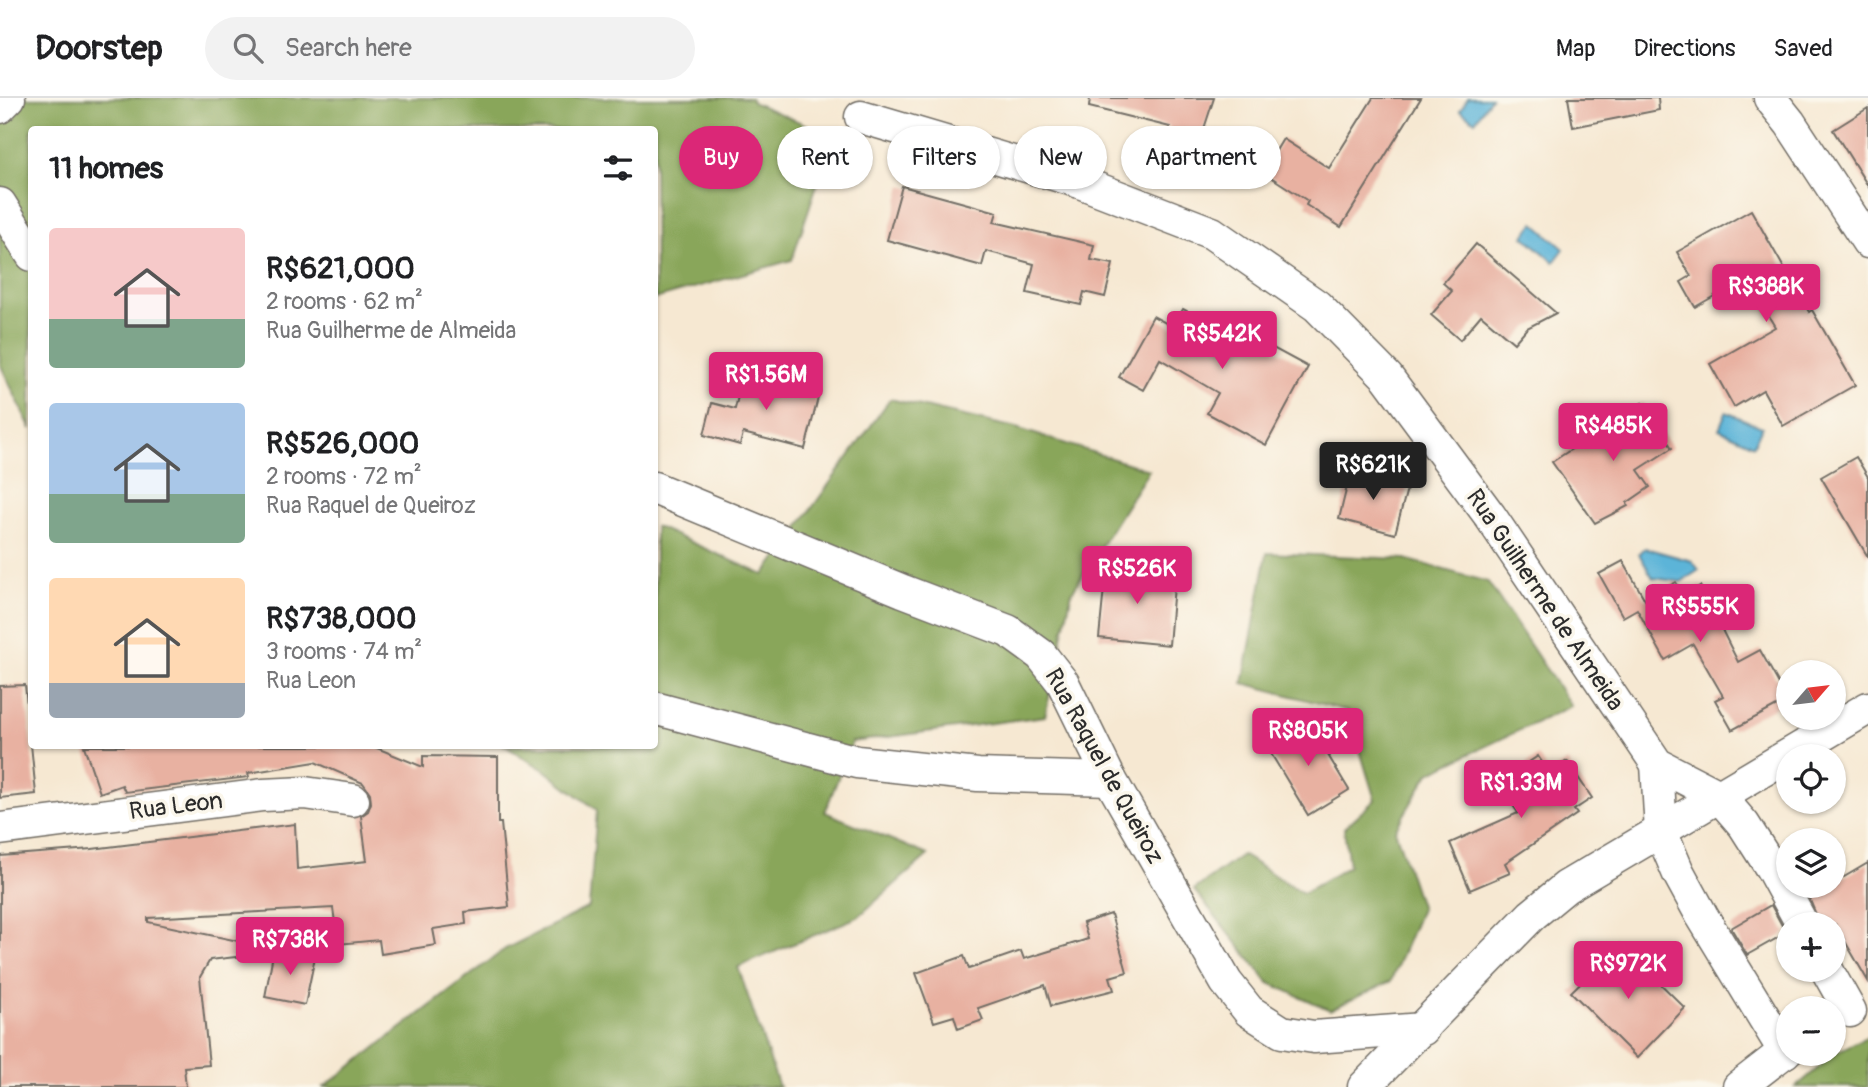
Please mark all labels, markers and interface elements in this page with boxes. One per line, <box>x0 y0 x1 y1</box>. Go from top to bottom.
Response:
search box <box>205 17 695 80</box>
text: Doorstep <box>35 28 163 69</box>
icon: search <box>229 29 267 67</box>
text: Search here <box>285 32 412 64</box>
text: Map <box>1556 34 1596 63</box>
text: Directions <box>1634 34 1735 63</box>
text: Saved <box>1773 34 1833 63</box>
chip: Buy <box>679 126 763 189</box>
chip: Rent <box>777 126 873 189</box>
chip: Filters <box>887 126 1000 189</box>
chip: New <box>1014 126 1107 189</box>
chip: Apartment <box>1121 126 1281 189</box>
icon: filters <box>599 149 637 187</box>
text: 11 homes <box>49 150 163 187</box>
text: R$621,000 <box>266 250 415 287</box>
icon: home <box>105 256 189 340</box>
pin: R$388K <box>1709 264 1823 324</box>
text: R$388K <box>1728 272 1804 301</box>
text: 2 rooms · 62 m² <box>266 287 423 316</box>
pin: R$542K <box>1165 312 1279 371</box>
text: Rua Guilherme de Almeida <box>266 316 516 345</box>
text: R$542K <box>1183 319 1261 348</box>
pin: R$1.56M <box>701 352 831 412</box>
text: R$1.56M <box>725 360 807 389</box>
pin: R$485K <box>1556 404 1670 463</box>
text: R$485K <box>1574 411 1652 440</box>
text: R$526,000 <box>266 425 419 462</box>
icon: home <box>105 431 189 515</box>
pin: R$621K <box>1316 442 1430 502</box>
text: R$621K <box>1336 450 1410 479</box>
text: 2 rooms · 72 m² <box>266 462 422 491</box>
street label: Rua Guilherme de Almeida <box>1460 484 1630 716</box>
text: Rua Raquel de Queiroz <box>266 491 476 520</box>
pin: R$526K <box>1080 546 1194 606</box>
text: R$526K <box>1098 554 1176 583</box>
pin: R$555K <box>1643 584 1757 644</box>
text: R$555K <box>1661 592 1739 621</box>
text: R$738,000 <box>266 600 416 637</box>
icon: home <box>105 606 189 690</box>
text: 3 rooms · 74 m² <box>266 637 422 666</box>
north arrow <box>1776 660 1846 730</box>
map controls <box>1776 660 1846 1066</box>
street label: Rua Raquel de Queiroz <box>1038 663 1170 869</box>
text: Rua Leon <box>266 666 356 695</box>
pin: R$805K <box>1251 708 1365 768</box>
text: R$805K <box>1268 716 1348 745</box>
button: locate <box>1776 744 1846 814</box>
pin: R$1.33M <box>1456 760 1586 820</box>
text: R$1.33M <box>1480 768 1562 797</box>
street label: Rua Leon <box>128 786 224 826</box>
button: layers <box>1776 828 1846 898</box>
button: + <box>1776 912 1846 982</box>
pin: R$738K <box>233 918 347 977</box>
text: R$738K <box>252 925 328 954</box>
pin: R$972K <box>1571 942 1685 1001</box>
text: R$972K <box>1590 949 1666 978</box>
button: − <box>1776 996 1846 1066</box>

